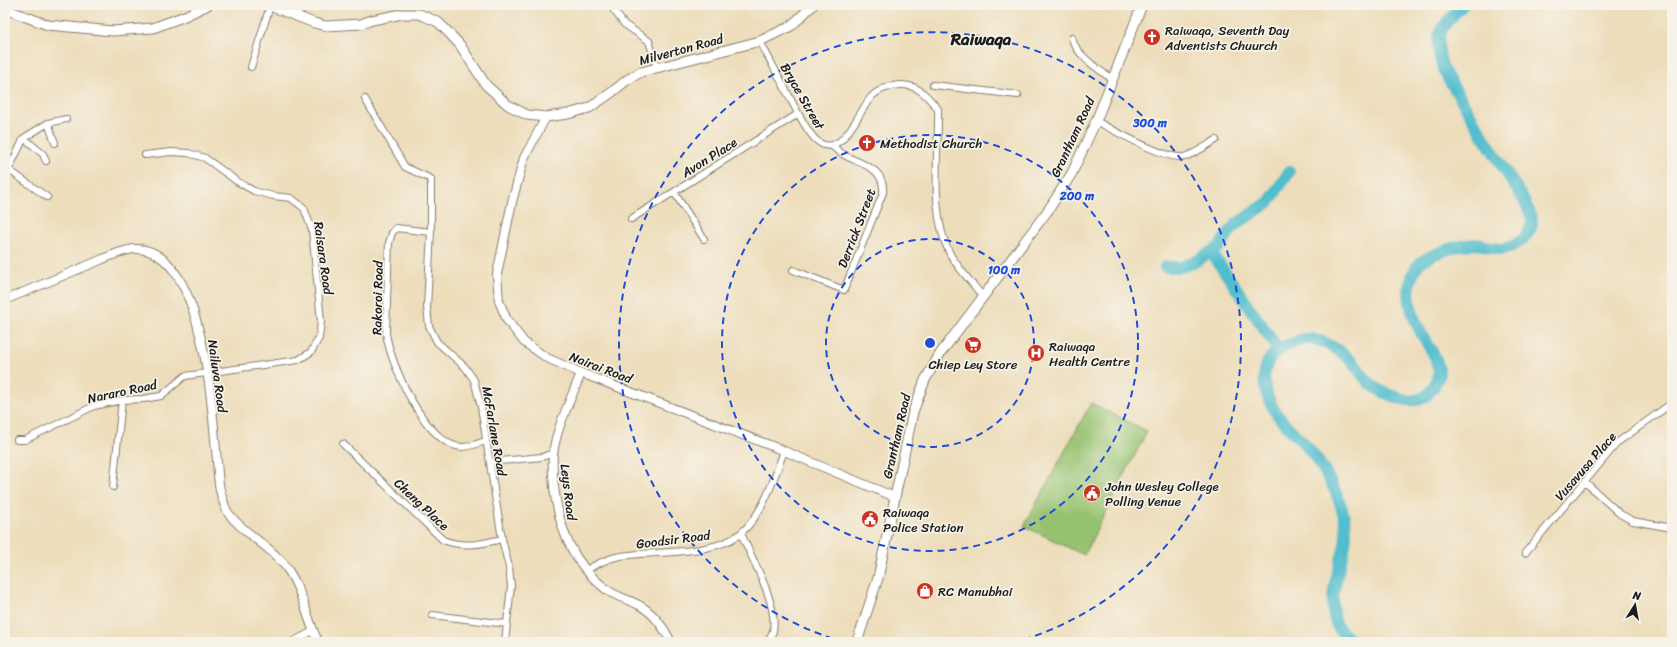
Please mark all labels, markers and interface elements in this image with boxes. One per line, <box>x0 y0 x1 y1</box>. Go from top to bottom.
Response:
place label: Raiwaqa, Seventh Day Adventists Chuurch <box>1164 19 1290 57</box>
district label: Raiwaqa <box>950 24 1012 54</box>
street label: Milverton Road <box>636 27 727 72</box>
church icon: Raiwaqa, Seventh Day Adventists Chuurch <box>1142 27 1162 47</box>
street label: Bryce Street <box>774 58 831 135</box>
street label: Grantham Road <box>1044 92 1102 181</box>
text: 300 m <box>1132 112 1168 134</box>
street label: Avon Place <box>676 131 742 184</box>
place label: Methodist Church <box>880 132 983 155</box>
church icon: Methodist Church <box>857 133 877 153</box>
street label: Derrick Street <box>831 185 882 271</box>
text: 200 m <box>1059 185 1095 207</box>
street label: Raisara Road <box>307 220 340 297</box>
street label: Rakoroi Road <box>365 259 390 335</box>
text: 100 m <box>988 259 1021 281</box>
supermarket icon: Chiep Ley Store <box>963 335 983 355</box>
place label: Raiwaqa Health Centre <box>1049 335 1130 373</box>
centre of rings <box>923 336 937 350</box>
street label: Nailuva Road <box>201 338 234 415</box>
hospital icon: Raiwaqa Health Centre <box>1026 343 1046 363</box>
street label: Nairai Road <box>566 345 637 390</box>
place label: Chiep Ley Store <box>929 353 1018 376</box>
street label: Nararo Road <box>85 373 160 410</box>
street label: McFarlane Road <box>475 384 514 479</box>
street label: Grantham Road <box>876 390 918 481</box>
street label: Vusavusa Place <box>1549 427 1622 506</box>
street label: Leys Road <box>554 463 584 523</box>
street label: Cheng Place <box>389 472 455 536</box>
place label: John Wesley College Polling Venue <box>1104 475 1219 513</box>
public building icon: John Wesley College Polling Venue <box>1082 483 1102 503</box>
place label: Raiwaqa Police Station <box>883 501 964 539</box>
public building icon: Raiwaqa Police Station <box>860 509 880 529</box>
street label: Goodsir Road <box>635 523 712 555</box>
place label: RC Manubhai <box>938 580 1013 603</box>
shop icon: RC Manubhai <box>915 581 935 601</box>
north arrow <box>1615 585 1655 625</box>
text: N <box>1630 585 1643 606</box>

